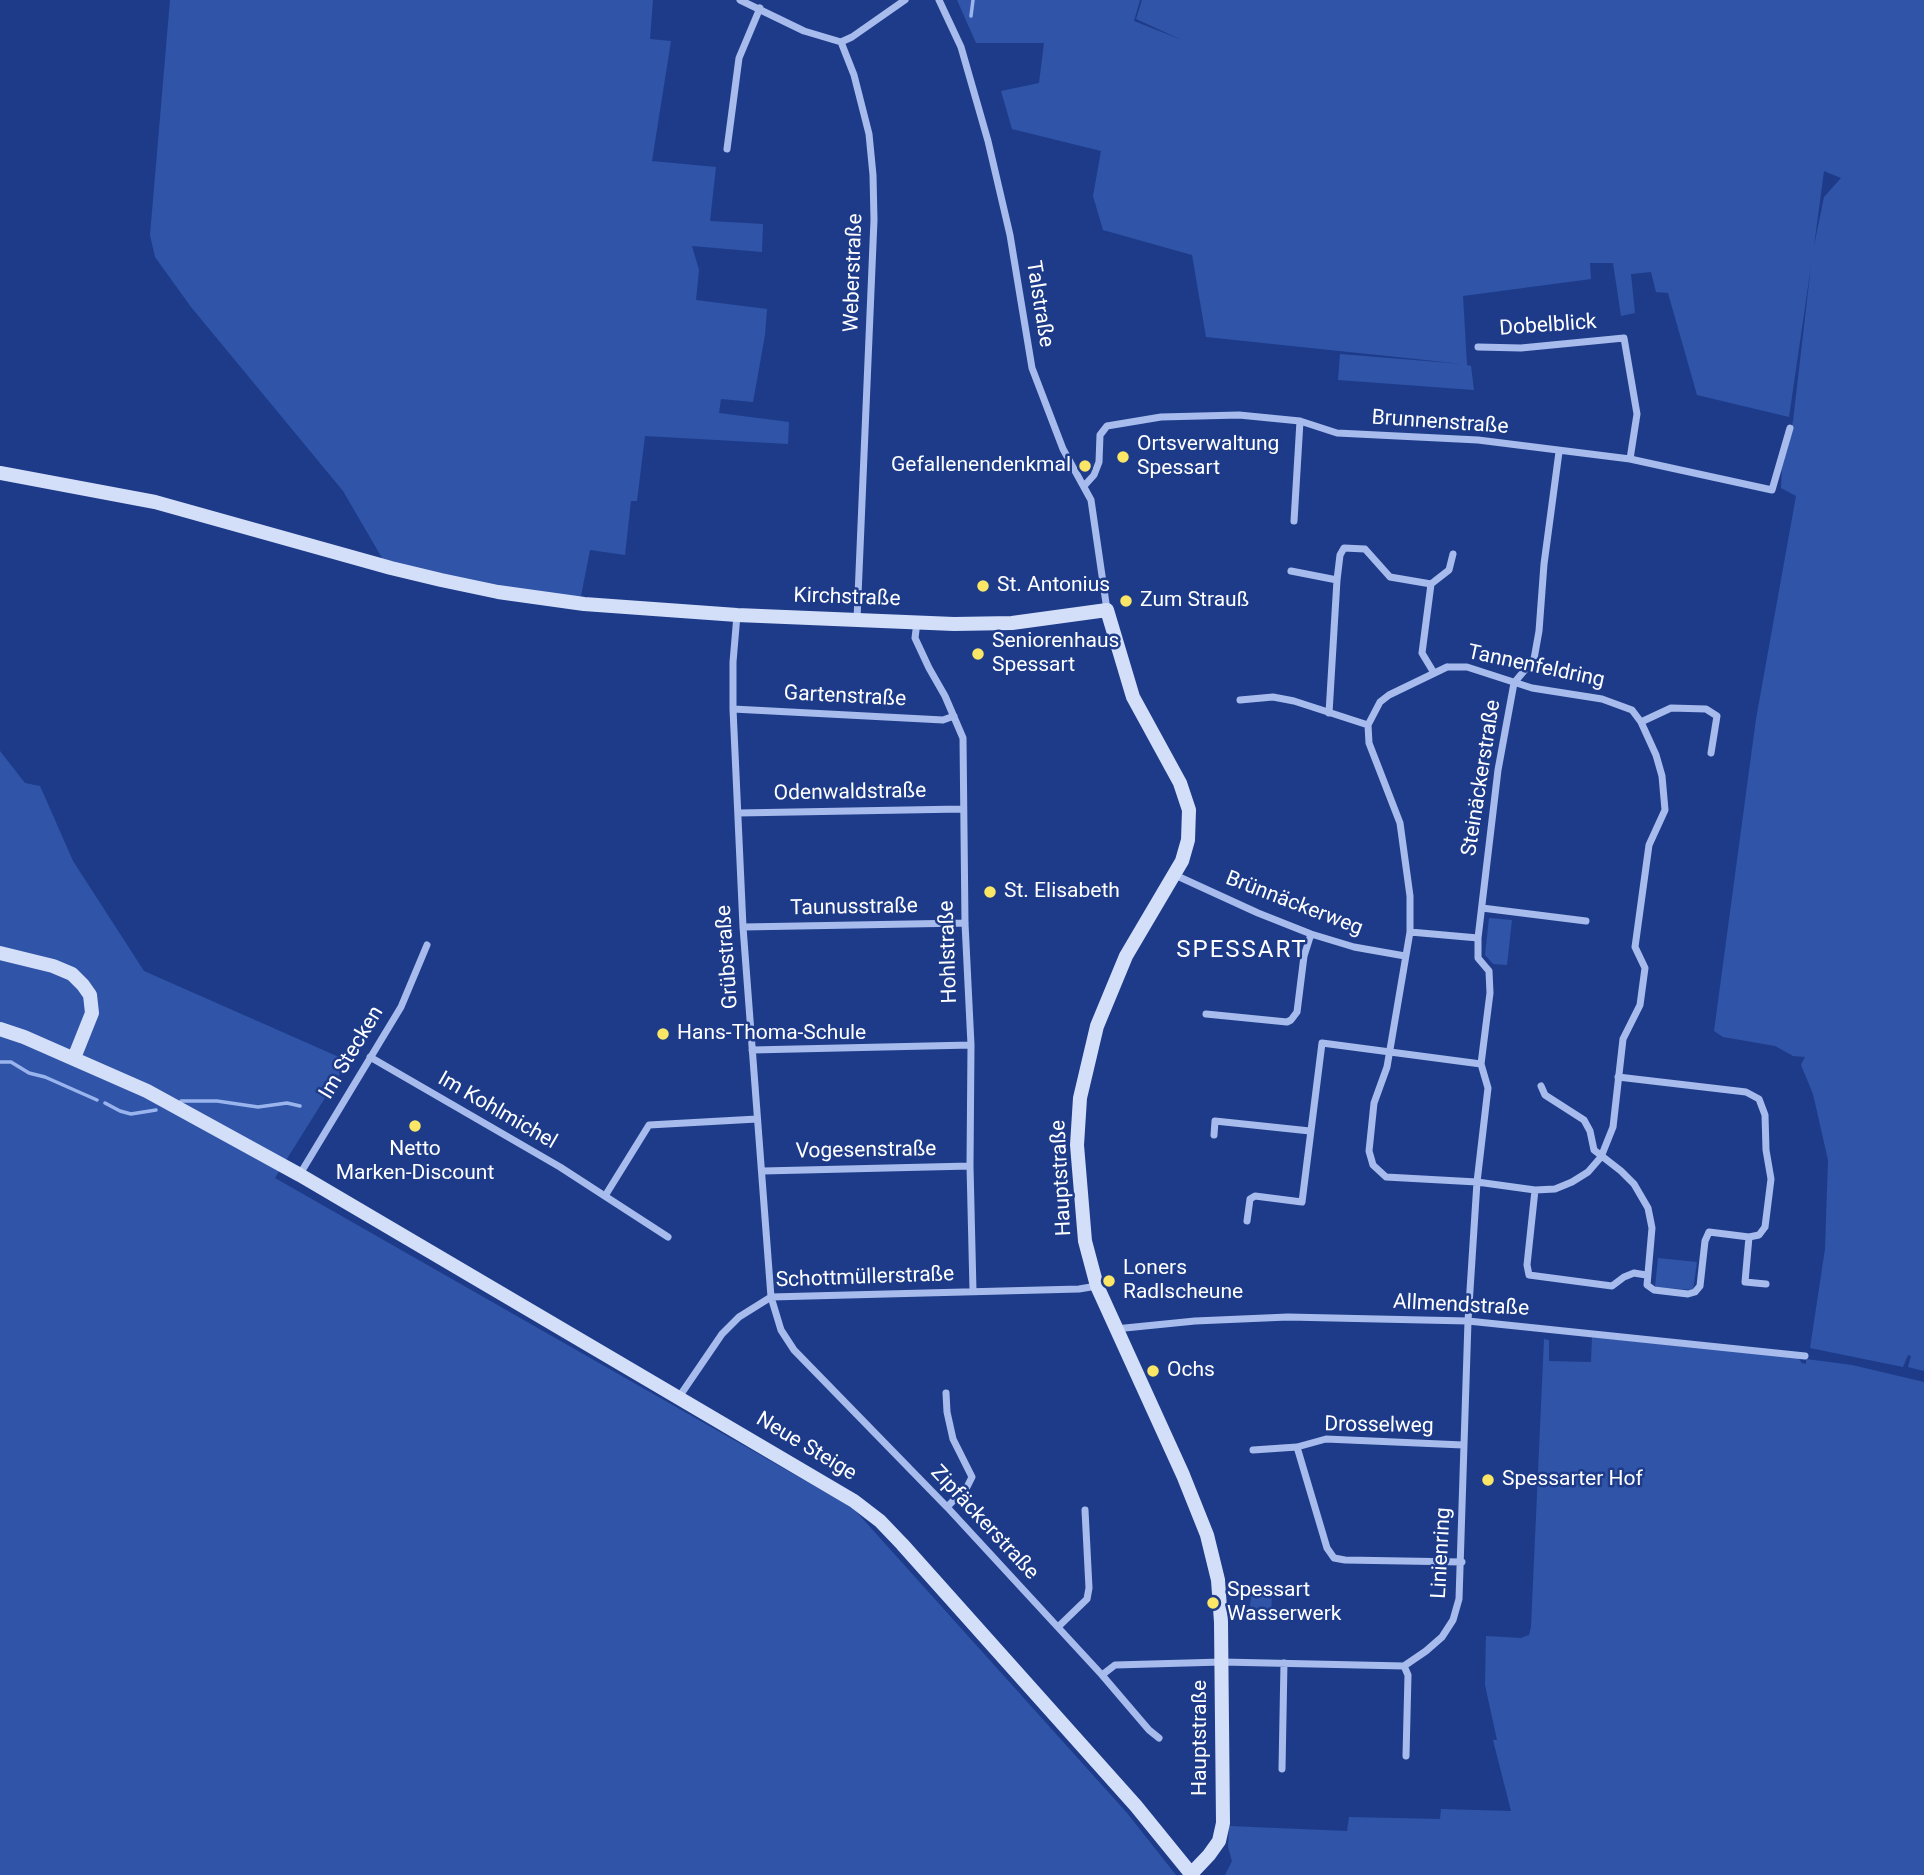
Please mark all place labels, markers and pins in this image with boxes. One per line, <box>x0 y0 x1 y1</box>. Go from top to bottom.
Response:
place label: Ortsverwaltung Spessart <box>1137 432 1279 482</box>
marker: Ortsverwaltung Spessart <box>1115 449 1131 465</box>
place label: Gefallenendenkmal <box>891 453 1071 479</box>
marker: Gefallenendenkmal <box>1077 458 1093 474</box>
place label: St. Antonius <box>997 573 1110 599</box>
marker: St. Antonius <box>975 578 991 594</box>
place label: Zum Strauß <box>1140 588 1249 614</box>
marker: Zum Strauß <box>1118 593 1134 609</box>
place label: Seniorenhaus Spessart <box>992 629 1119 679</box>
marker: Seniorenhaus Spessart <box>970 646 986 662</box>
place label: St. Elisabeth <box>1004 879 1120 905</box>
marker: St. Elisabeth <box>982 884 998 900</box>
place label: Hans-Thoma-Schule <box>677 1021 866 1047</box>
marker: Hans-Thoma-Schule <box>655 1026 671 1042</box>
marker: Netto Marken-Discount <box>407 1118 423 1134</box>
place label: Netto Marken-Discount <box>336 1137 494 1187</box>
place label: Loners Radlscheune <box>1123 1256 1243 1306</box>
marker: Loners Radlscheune <box>1101 1273 1117 1289</box>
place label: Ochs <box>1167 1358 1215 1384</box>
marker: Ochs <box>1145 1363 1161 1379</box>
place label: Spessarter Hof <box>1502 1467 1643 1493</box>
marker: Spessarter Hof <box>1480 1472 1496 1488</box>
place label: Spessart Wasserwerk <box>1227 1578 1341 1628</box>
marker: Spessart Wasserwerk <box>1205 1595 1221 1611</box>

